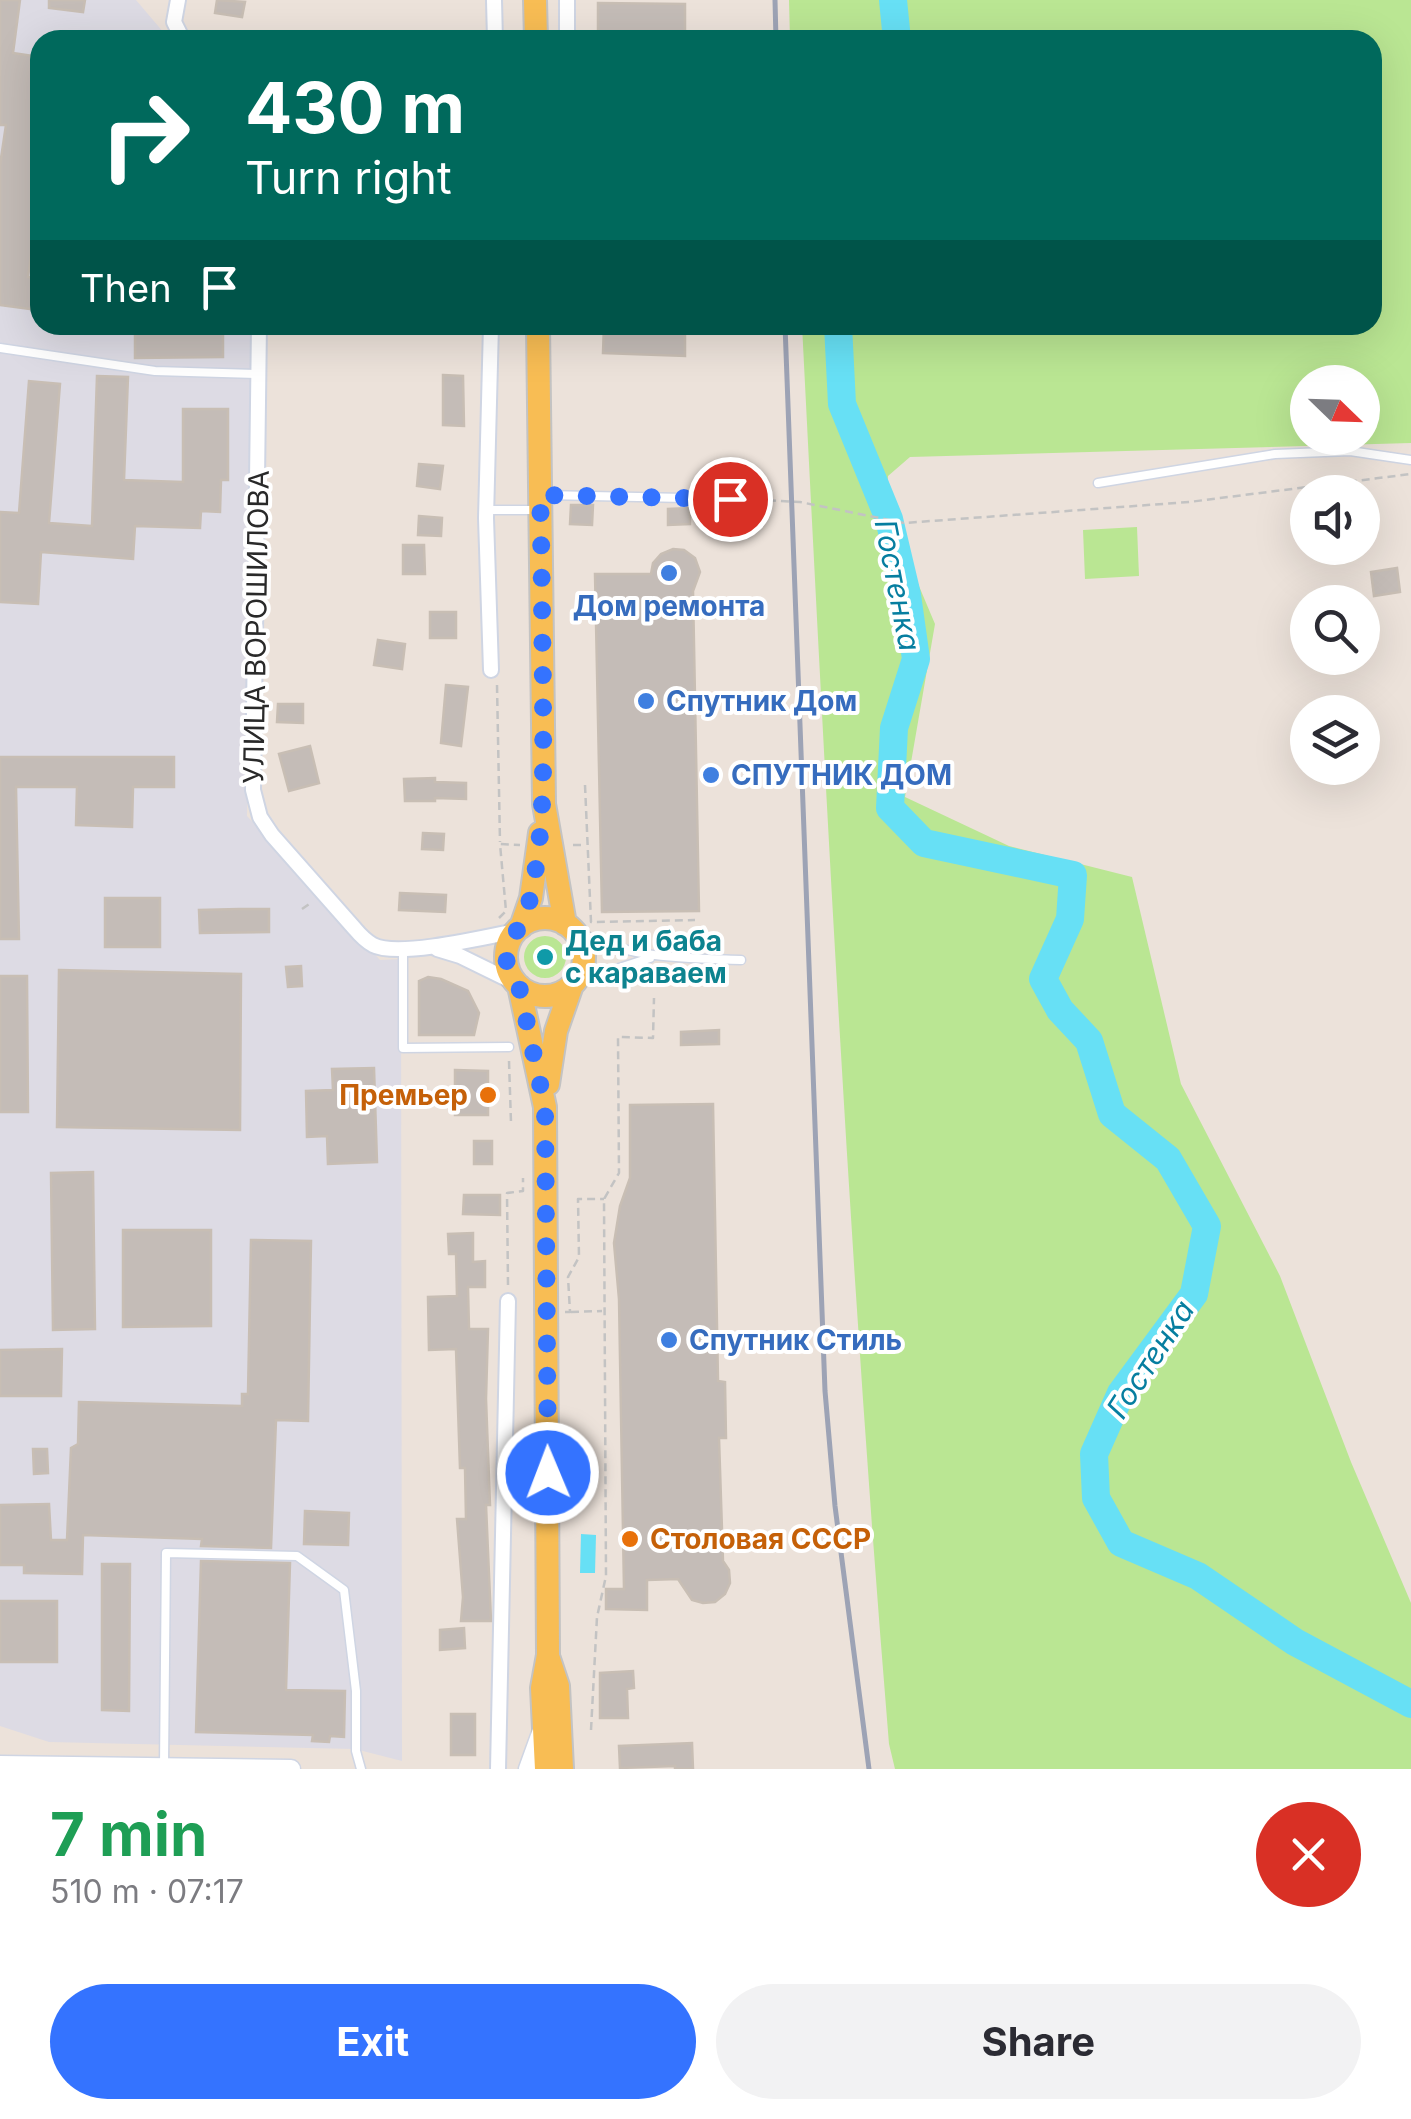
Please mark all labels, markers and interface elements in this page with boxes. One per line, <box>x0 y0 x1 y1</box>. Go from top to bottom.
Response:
text: 430 m <box>245 65 465 150</box>
icon: right <box>80 70 210 200</box>
text: Turn right <box>245 150 452 205</box>
icon: arrive <box>192 260 247 315</box>
text: Then <box>80 265 172 311</box>
north arrow <box>1290 365 1380 455</box>
map controls <box>1290 365 1380 785</box>
pin <box>688 457 773 542</box>
street label: УЛИЦА ВОРОШИЛОВА <box>236 470 276 784</box>
icon: arrive <box>703 472 758 527</box>
button: sound <box>1290 475 1380 565</box>
water label: Гостенка <box>868 516 928 654</box>
marker: Дом ремонта <box>658 562 680 584</box>
button: search <box>1290 585 1380 675</box>
place label: Дом ремонта <box>573 589 765 623</box>
place label: Спутник Дом <box>666 684 857 718</box>
marker: Спутник Дом <box>635 690 657 712</box>
button: layers <box>1290 695 1380 785</box>
place label: СПУТНИК ДОМ <box>731 758 952 792</box>
marker: СПУТНИК ДОМ <box>700 764 722 786</box>
place label: Дед и баба с караваем <box>565 924 727 990</box>
marker: Дед и баба с караваем <box>534 946 556 968</box>
place label: Премьер <box>339 1078 468 1112</box>
marker: Премьер <box>477 1084 499 1106</box>
water label: Гостенка <box>1099 1293 1201 1425</box>
place label: Спутник Стиль <box>689 1323 902 1357</box>
marker: Спутник Стиль <box>658 1329 680 1351</box>
position arrow <box>496 1421 600 1525</box>
place label: Столовая СССР <box>650 1522 871 1556</box>
marker: Столовая СССР <box>619 1528 641 1550</box>
text: 7 min <box>50 1798 207 1870</box>
button: close <box>1256 1802 1361 1907</box>
text: 510 m · 07:17 <box>50 1872 244 1911</box>
button: Exit <box>50 1984 696 2099</box>
button: Share <box>716 1984 1361 2099</box>

